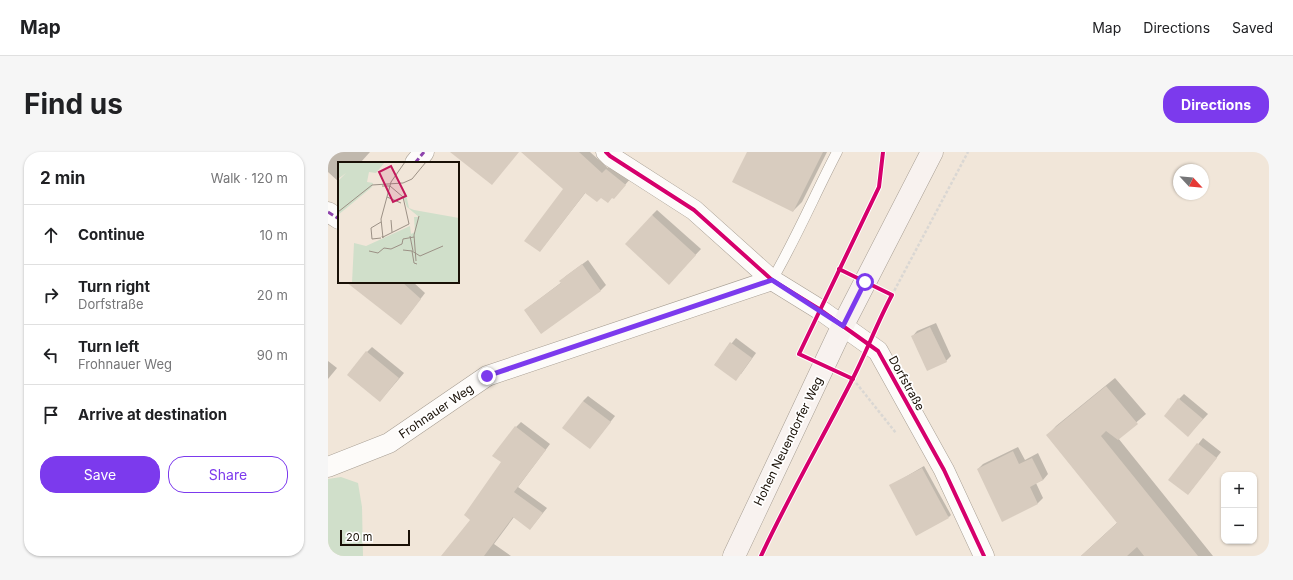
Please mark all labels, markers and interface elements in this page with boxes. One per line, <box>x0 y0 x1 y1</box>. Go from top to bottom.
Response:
text: Map <box>20 16 61 39</box>
text: Map <box>1092 19 1121 36</box>
text: Directions <box>1143 19 1210 36</box>
text: Saved <box>1232 19 1273 36</box>
button: Directions <box>1163 86 1269 123</box>
text: Find us <box>24 87 123 121</box>
inset map <box>338 162 459 283</box>
north arrow <box>1173 164 1209 200</box>
text: 2 min <box>40 168 85 188</box>
text: Walk · 120 m <box>211 170 288 186</box>
icon: ahead <box>40 224 62 246</box>
text: Continue <box>78 225 145 244</box>
text: 10 m <box>259 227 288 243</box>
route start <box>856 273 874 291</box>
text: Turn right <box>78 277 150 296</box>
icon: right <box>40 284 62 306</box>
text: 20 m <box>257 287 288 303</box>
text: Dorfstraße <box>78 296 144 312</box>
text: Turn left <box>78 337 139 356</box>
icon: left <box>40 344 62 366</box>
text: 90 m <box>257 347 288 363</box>
street label: Dorfstraße <box>886 353 928 413</box>
text: Frohnauer Weg <box>78 356 172 372</box>
route end <box>478 367 496 385</box>
street label: Hohen Neuendorfer Weg <box>750 374 826 508</box>
street label: Frohnauer Weg <box>396 381 476 441</box>
icon: arrive <box>40 404 62 426</box>
text: Arrive at destination <box>78 405 227 424</box>
button: Save <box>40 456 160 493</box>
button: Share <box>168 456 288 493</box>
map controls <box>1221 472 1257 544</box>
button: + <box>1221 472 1257 508</box>
button: − <box>1221 508 1257 544</box>
scale bar <box>340 528 410 547</box>
text: 20 m <box>346 530 372 544</box>

